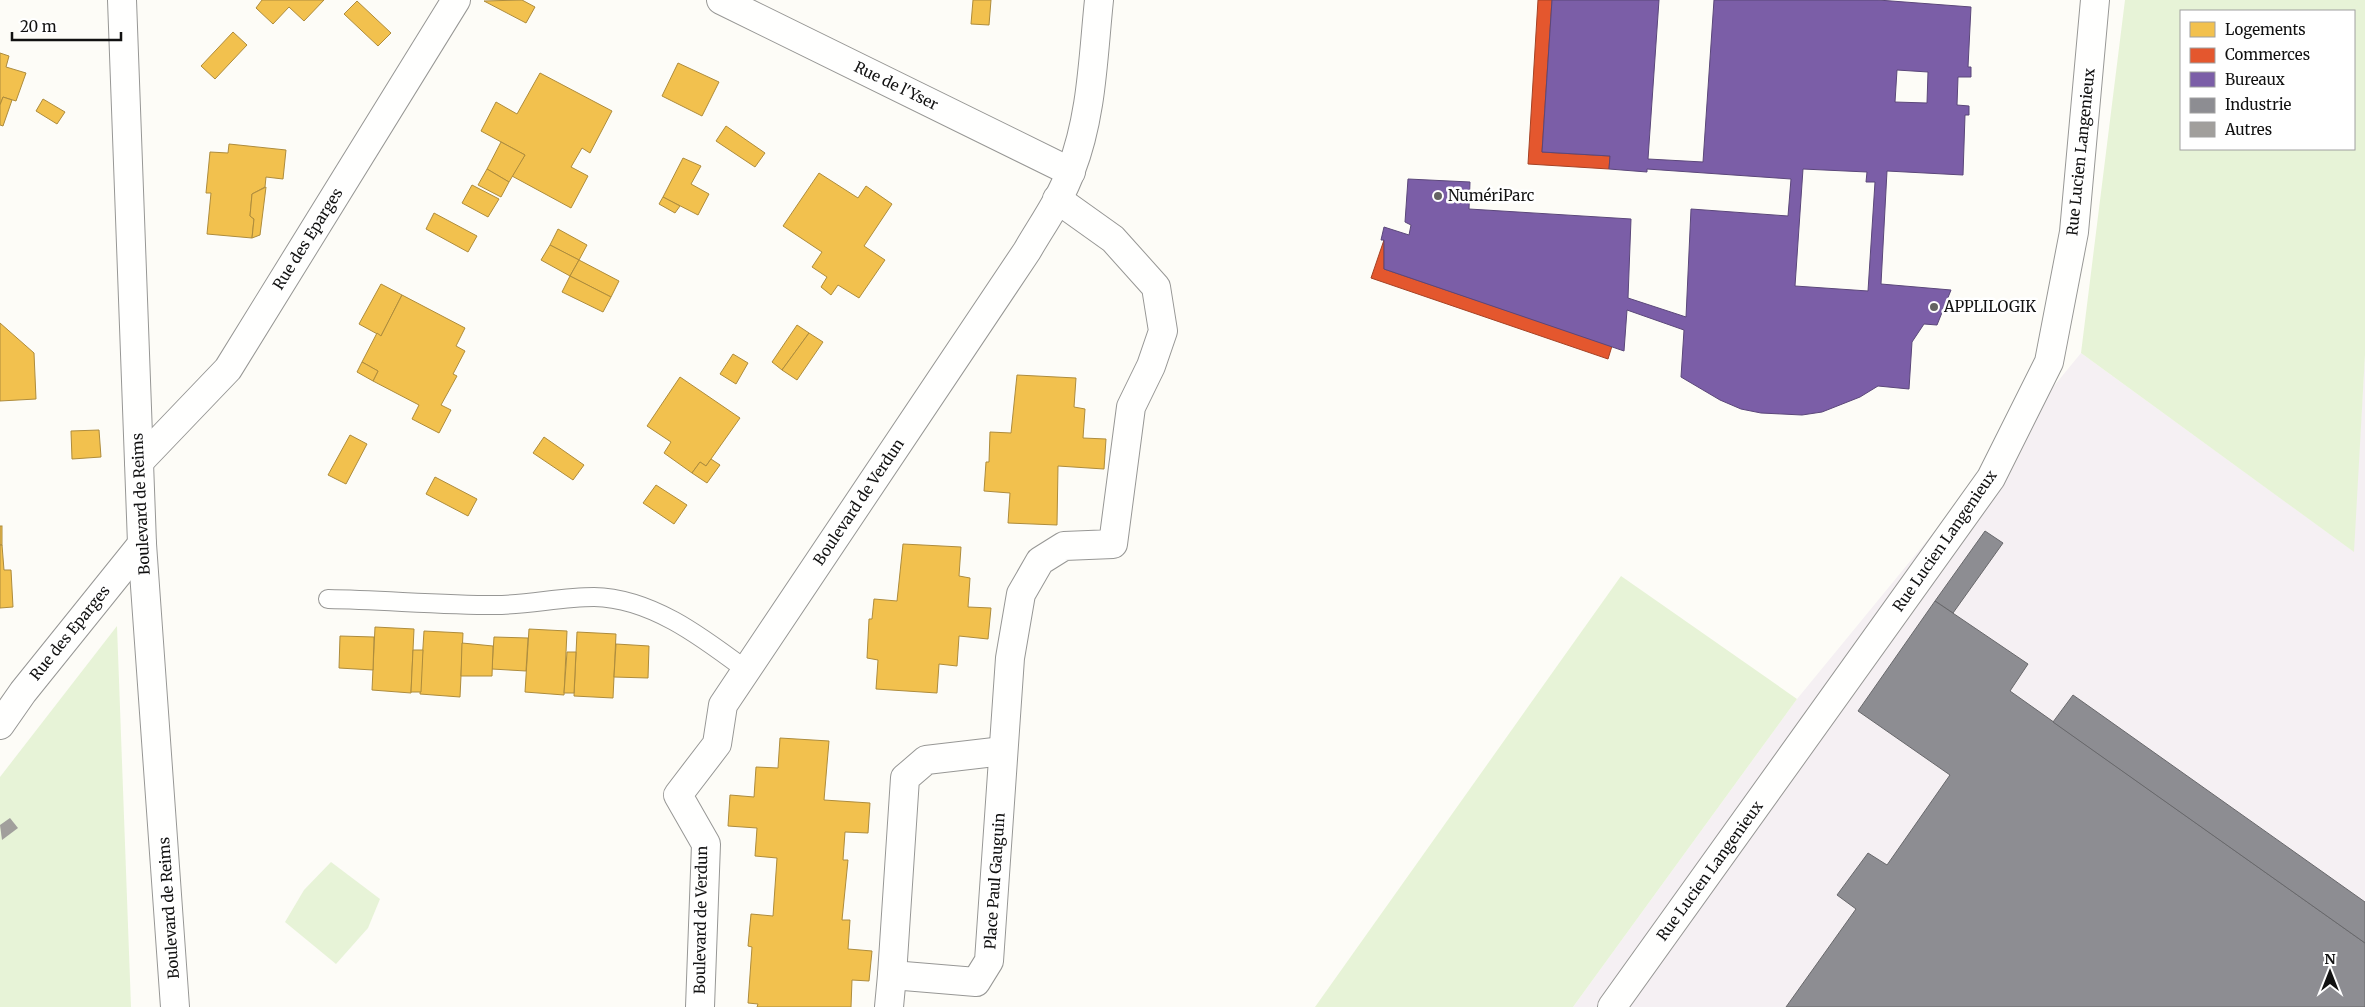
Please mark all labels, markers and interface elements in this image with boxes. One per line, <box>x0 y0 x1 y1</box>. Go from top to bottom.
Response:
scale bar <box>12 10 121 42</box>
legend <box>2180 10 2355 150</box>
text: 20 m <box>20 17 57 36</box>
text: Logements <box>2225 20 2306 39</box>
text: Commerces <box>2225 45 2310 64</box>
street label: Rue de l'Yser <box>851 57 942 114</box>
street label: Rue Lucien Langenieux <box>2062 67 2099 237</box>
text: Bureaux <box>2225 70 2285 89</box>
text: Industrie <box>2225 95 2292 114</box>
text: Autres <box>2224 120 2272 139</box>
street label: Rue des Eparges <box>269 184 347 293</box>
place label: NumériParc <box>1448 186 1535 205</box>
marker: NumériParc <box>1432 190 1444 202</box>
place label: APPLILOGIK <box>1943 297 2036 316</box>
marker: APPLILOGIK <box>1928 301 1940 313</box>
street label: Boulevard de Reims <box>127 432 154 576</box>
street label: Boulevard de Verdun <box>809 435 908 569</box>
street label: Rue Lucien Langenieux <box>1889 466 2001 615</box>
street label: Rue des Eparges <box>26 581 114 684</box>
street label: Rue Lucien Langenieux <box>1652 797 1767 944</box>
street label: Place Paul Gauguin <box>980 812 1009 950</box>
street label: Boulevard de Reims <box>154 836 183 980</box>
street label: Boulevard de Verdun <box>690 846 711 994</box>
north arrow <box>2305 947 2355 997</box>
text: N <box>2324 950 2336 968</box>

